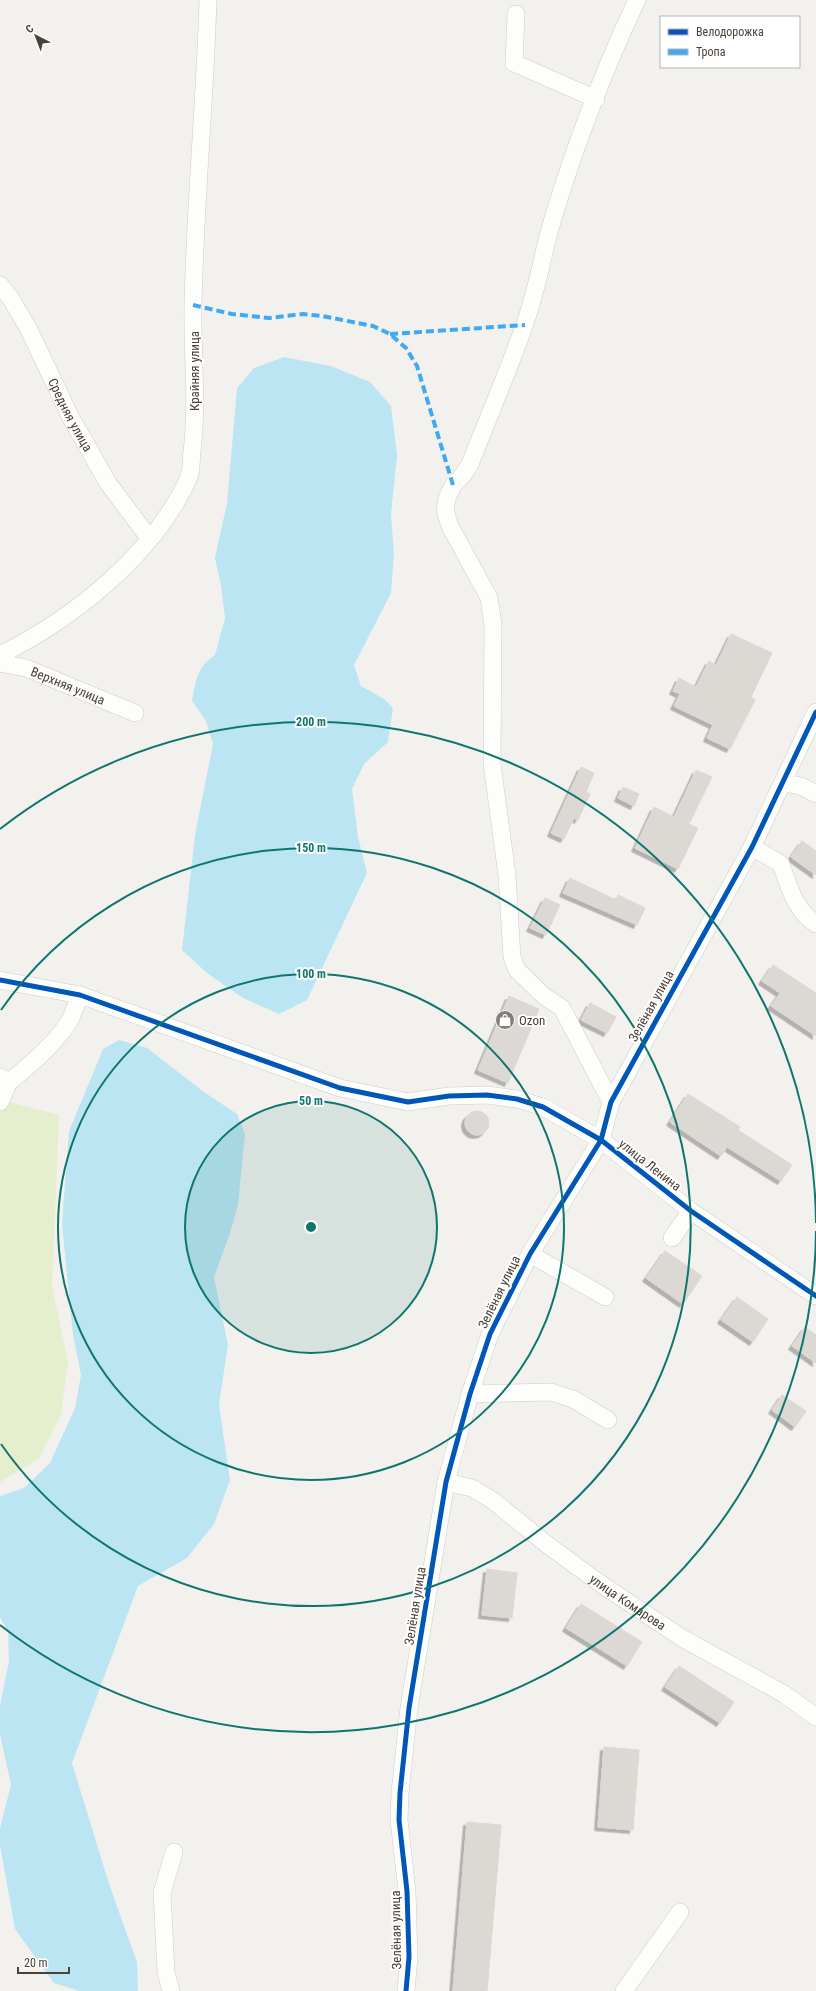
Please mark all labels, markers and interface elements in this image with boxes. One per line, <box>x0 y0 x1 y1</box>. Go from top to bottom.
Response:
north arrow <box>16 16 56 56</box>
legend <box>660 16 800 68</box>
text: С <box>23 22 36 36</box>
text: Велодорожка <box>696 25 764 39</box>
text: Тропа <box>696 45 726 59</box>
street label: Крайняя улица <box>187 331 202 411</box>
street label: Средняя улица <box>46 376 96 454</box>
street label: Верхняя улица <box>29 663 107 707</box>
text: 200 m <box>296 715 326 729</box>
text: 150 m <box>296 841 326 855</box>
text: 100 m <box>296 967 326 981</box>
street label: Зелёная улица <box>625 968 677 1044</box>
shop icon: Ozon <box>494 1009 516 1031</box>
place label: Ozon <box>519 1013 545 1028</box>
text: 50 m <box>299 1094 323 1108</box>
street label: улица Ленина <box>616 1136 684 1194</box>
centre of rings <box>304 1220 318 1234</box>
street label: Зелёная улица <box>475 1253 523 1331</box>
street label: Зелёная улица <box>401 1566 429 1646</box>
street label: улица Комарова <box>587 1571 669 1633</box>
street label: Зелёная улица <box>388 1890 404 1970</box>
scale bar <box>18 1949 69 1975</box>
text: 20 m <box>24 1956 48 1970</box>

